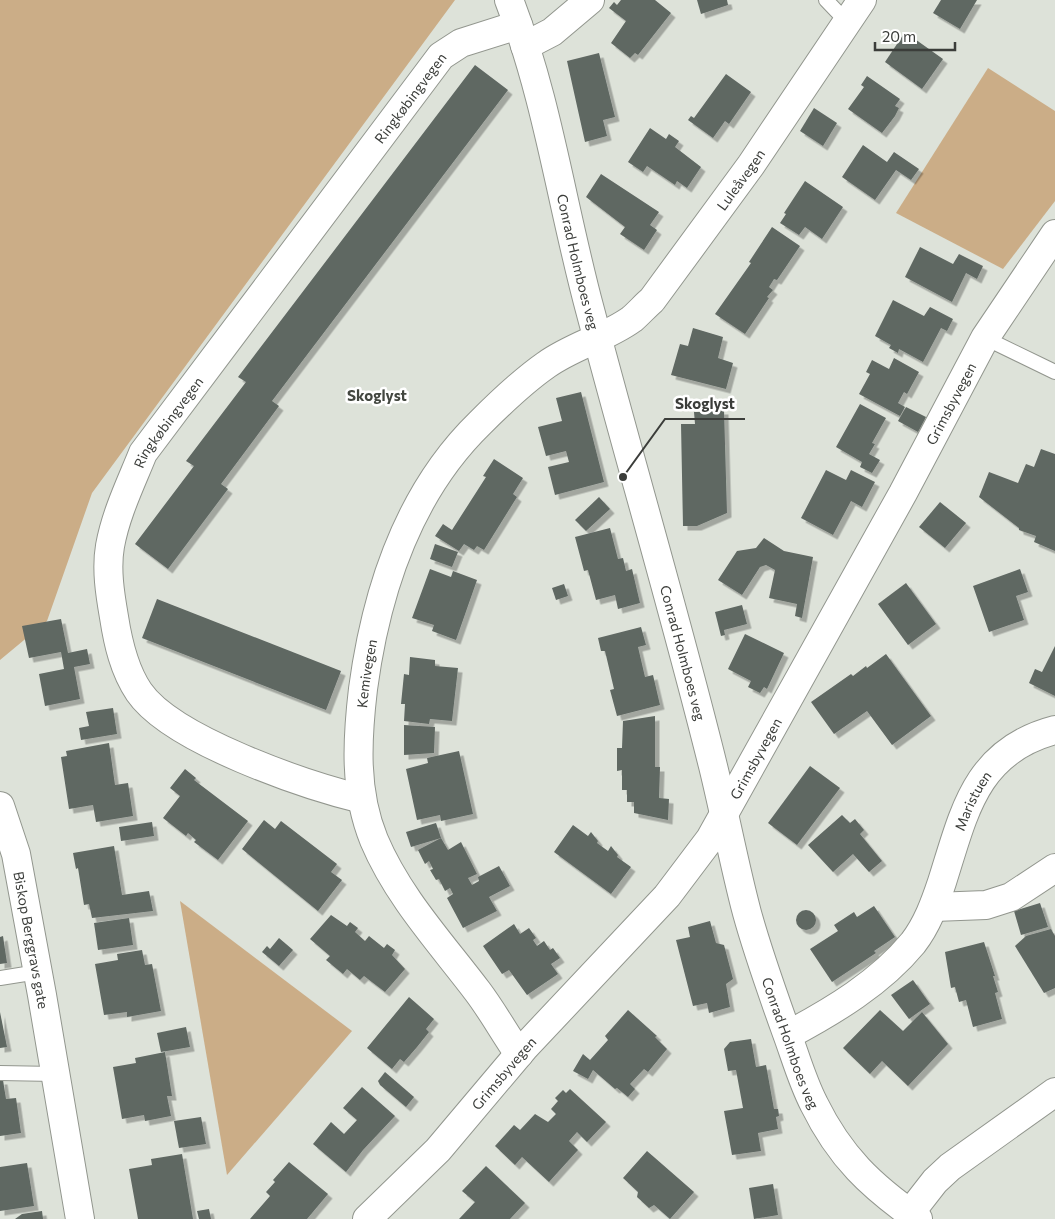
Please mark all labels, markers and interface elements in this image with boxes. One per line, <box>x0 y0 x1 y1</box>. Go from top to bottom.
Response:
scale bar <box>875 20 955 52</box>
text: 20 m <box>882 27 916 45</box>
street label: Ringkøbingvegen <box>370 49 449 146</box>
street label: Luleåvegen <box>713 146 768 213</box>
street label: Conrad Holmboes veg <box>554 192 603 332</box>
street label: Grimsbyvegen <box>922 359 979 447</box>
street label: Ringkøbingvegen <box>129 373 206 470</box>
district label: Skoglyst <box>347 386 407 404</box>
callout: Skoglyst <box>665 389 745 419</box>
text: Skoglyst <box>675 394 735 412</box>
street label: Conrad Holmboes veg <box>657 583 710 723</box>
street label: Kemivegen <box>352 638 380 709</box>
street label: Grimsbyvegen <box>726 715 785 802</box>
street label: Maristuen <box>950 767 994 833</box>
street label: Biskop Berggravs gate <box>11 870 53 1010</box>
street label: Conrad Holmboes veg <box>759 975 824 1112</box>
street label: Grimsbyvegen <box>467 1033 539 1113</box>

